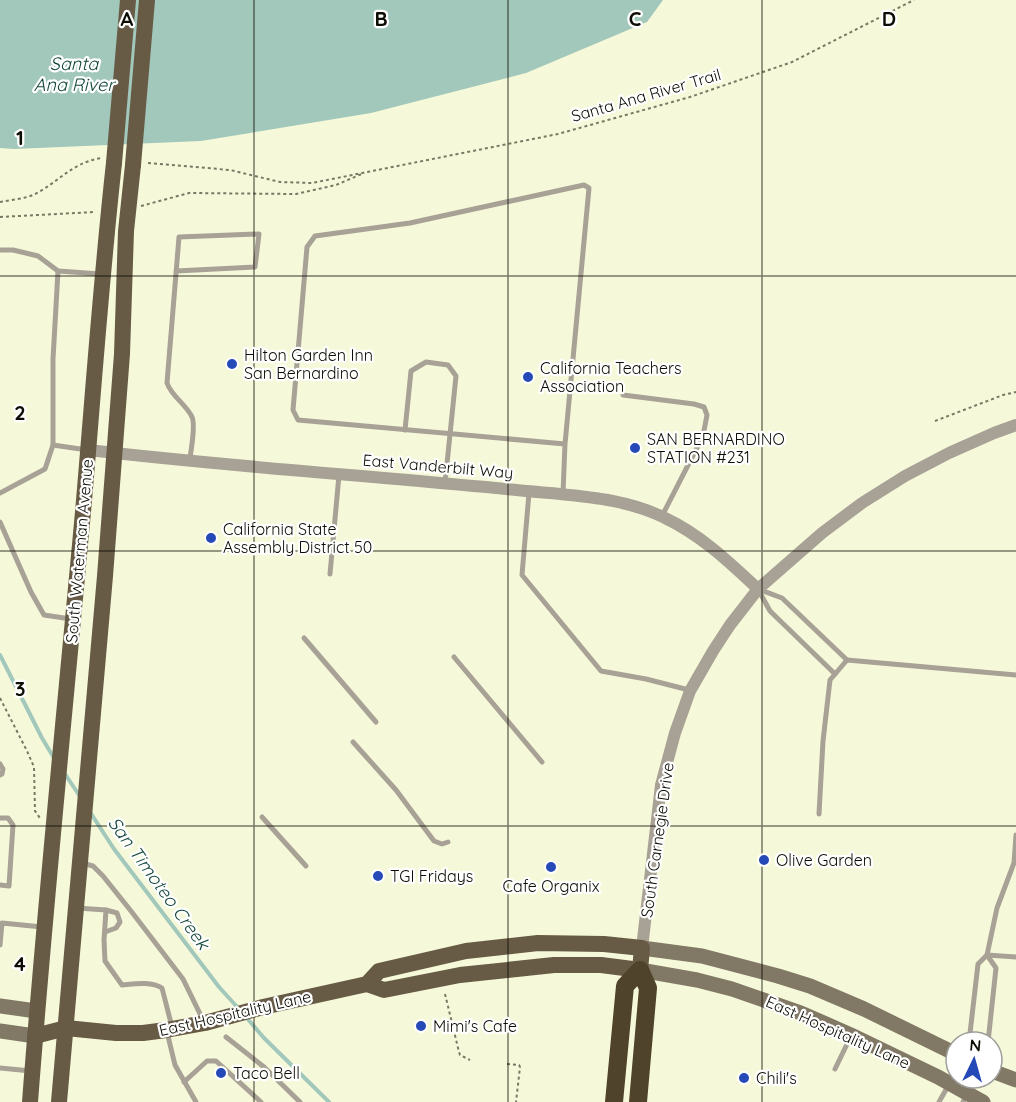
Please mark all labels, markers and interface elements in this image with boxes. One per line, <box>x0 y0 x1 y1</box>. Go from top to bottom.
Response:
text: A <box>121 6 134 31</box>
text: B <box>374 6 388 31</box>
text: C <box>629 6 642 31</box>
text: D <box>882 6 896 31</box>
water label: Santa Ana River <box>34 52 116 96</box>
street label: Santa Ana River Trail <box>569 64 723 126</box>
text: 1 <box>16 125 24 150</box>
place label: Hilton Garden Inn San Bernardino <box>244 345 373 383</box>
marker: Hilton Garden Inn San Bernardino <box>225 357 239 371</box>
place label: California Teachers Association <box>540 358 682 396</box>
marker: California Teachers Association <box>521 370 535 384</box>
text: 2 <box>14 400 26 425</box>
place label: SAN BERNARDINO STATION #231 <box>647 429 785 467</box>
marker: SAN BERNARDINO STATION #231 <box>628 441 642 455</box>
street label: East Vanderbilt Way <box>362 449 514 483</box>
street label: South Waterman Avenue <box>61 458 97 644</box>
place label: California State Assembly District 50 <box>223 519 372 557</box>
marker: California State Assembly District 50 <box>204 531 218 545</box>
text: 3 <box>15 676 25 701</box>
street label: South Carnegie Drive <box>636 761 678 919</box>
water label: San Timoteo Creek <box>103 812 216 955</box>
place label: Olive Garden <box>776 850 872 870</box>
marker: Olive Garden <box>757 853 771 867</box>
marker: Cafe Organix <box>544 860 558 874</box>
place label: TGI Fridays <box>390 866 473 886</box>
marker: TGI Fridays <box>371 869 385 883</box>
place label: Cafe Organix <box>503 876 600 896</box>
text: 4 <box>14 951 26 976</box>
street label: East Hospitality Lane <box>157 986 313 1040</box>
street label: East Hospitality Lane <box>763 991 913 1073</box>
place label: Mimi's Cafe <box>433 1016 517 1036</box>
marker: Mimi's Cafe <box>414 1019 428 1033</box>
north arrow <box>944 1030 1004 1090</box>
text: N <box>969 1035 982 1056</box>
place label: Taco Bell <box>233 1063 300 1083</box>
marker: Taco Bell <box>214 1066 228 1080</box>
place label: Chili's <box>756 1068 797 1088</box>
marker: Chili's <box>737 1071 751 1085</box>

